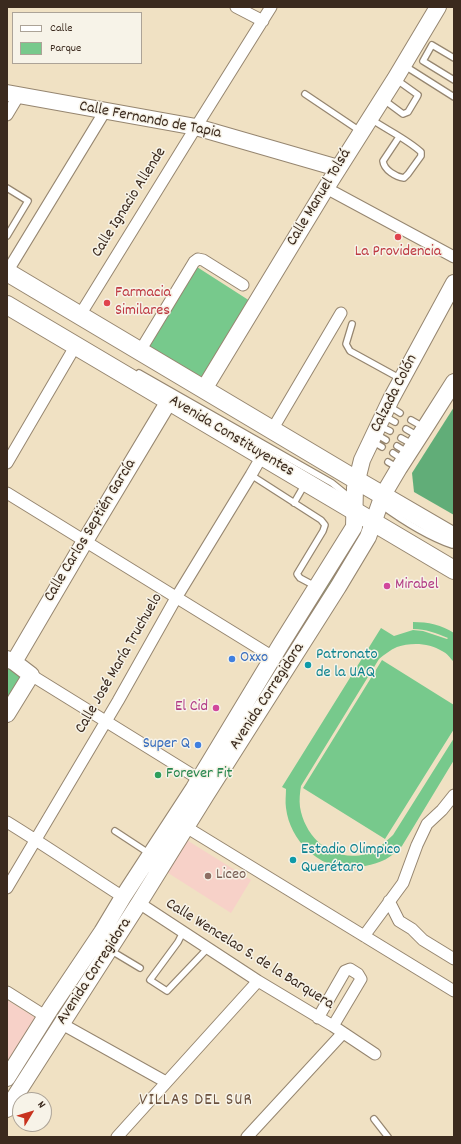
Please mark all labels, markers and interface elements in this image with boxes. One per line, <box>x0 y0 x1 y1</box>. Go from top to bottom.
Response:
legend <box>12 12 142 64</box>
text: Calle <box>50 20 73 37</box>
text: Parque <box>50 40 81 57</box>
street label: Calle Fernando de Tapia <box>77 98 223 144</box>
street label: Calle Ignacio Allende <box>88 144 172 262</box>
street label: Calle Manuel Tolsá <box>283 146 357 250</box>
marker: La Providencia <box>393 232 403 242</box>
place label: La Providencia <box>355 243 441 263</box>
place label: Farmacia Similares <box>115 284 171 322</box>
marker: Farmacia Similares <box>102 298 112 308</box>
street label: Calzada Colón <box>367 352 423 436</box>
street label: Avenida Constituyentes <box>165 392 297 482</box>
street label: Calle Carlos Septién García <box>41 456 141 606</box>
place label: Mirabel <box>395 576 439 596</box>
marker: Mirabel <box>382 581 392 591</box>
street label: Calle José María Truchuelo <box>72 590 168 738</box>
street label: Avenida Corregidora <box>226 640 310 754</box>
place label: Patronato de la UAQ <box>316 646 378 684</box>
place label: Oxxo <box>240 649 268 669</box>
marker: Oxxo <box>227 654 237 664</box>
marker: Patronato de la UAQ <box>303 660 313 670</box>
place label: El Cid <box>175 698 208 718</box>
marker: El Cid <box>211 703 221 713</box>
place label: Super Q <box>143 735 190 755</box>
marker: Super Q <box>193 740 203 750</box>
place label: Forever Fit <box>166 765 233 785</box>
marker: Forever Fit <box>153 770 163 780</box>
place label: Estadio Olimpico Querétaro <box>301 841 400 879</box>
marker: Estadio Olimpico Querétaro <box>288 855 298 865</box>
place label: Liceo <box>216 866 246 886</box>
marker: Liceo <box>203 871 213 881</box>
street label: Calle Wencelao S. de la Barquera <box>161 895 337 1015</box>
street label: Avenida Corregidora <box>53 915 137 1029</box>
north arrow <box>12 1092 52 1132</box>
district label: VILLAS DEL SUR <box>139 1092 253 1112</box>
text: N <box>33 1098 49 1112</box>

